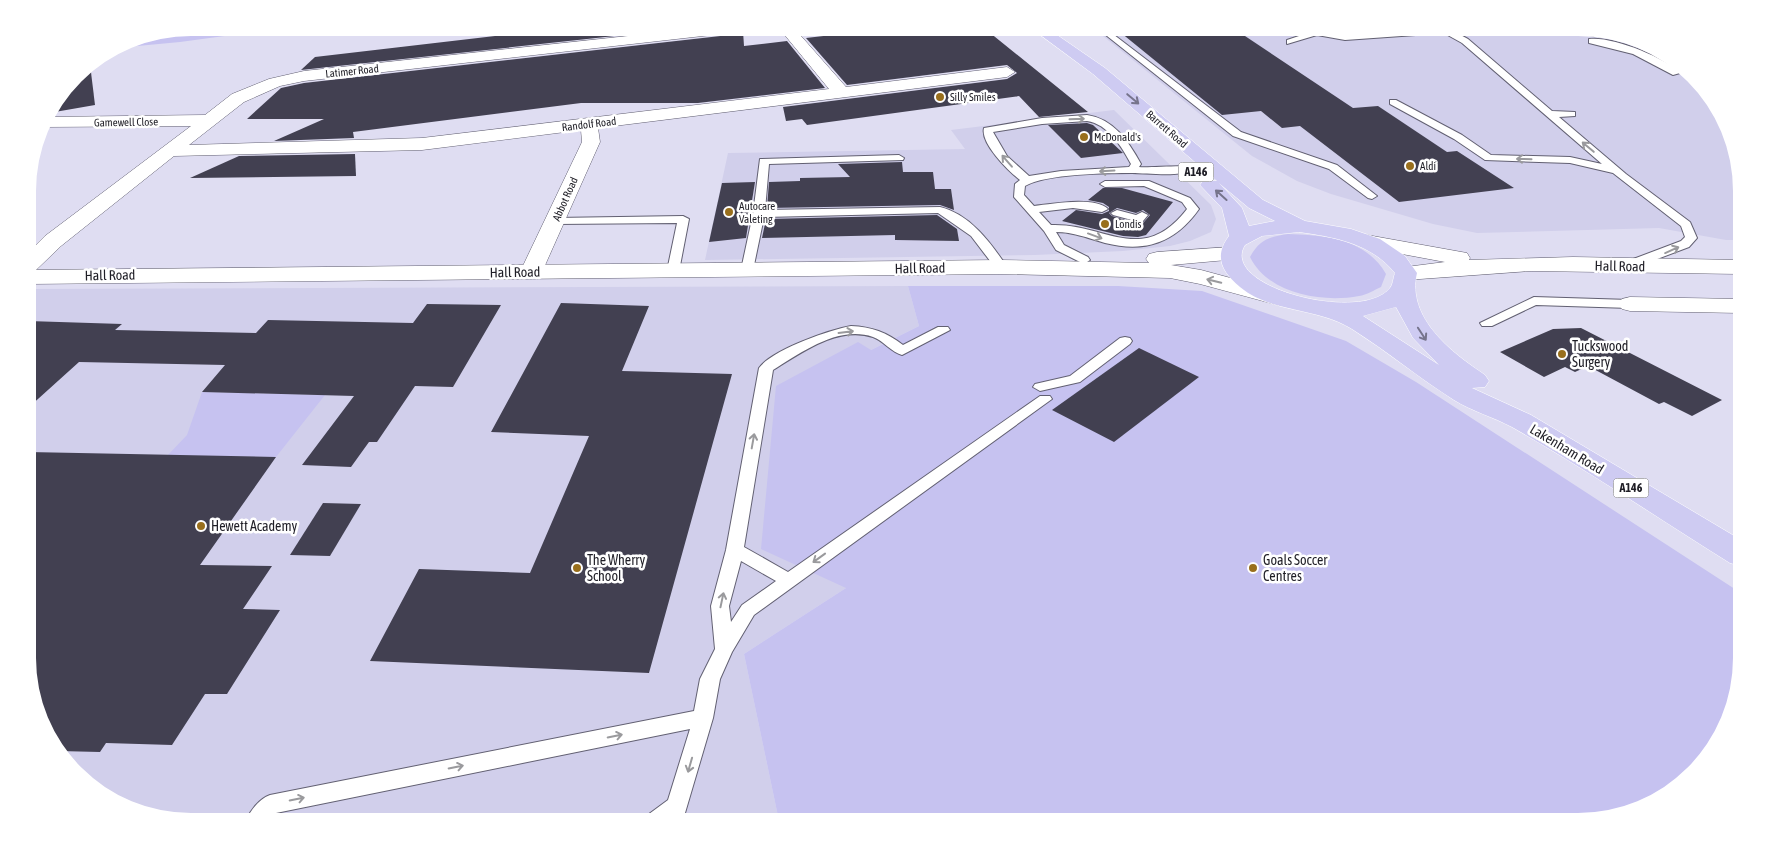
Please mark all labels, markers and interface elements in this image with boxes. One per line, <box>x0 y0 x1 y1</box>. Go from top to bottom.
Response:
street label: Latimer Road <box>325 62 379 80</box>
marker: Silly Smiles <box>934 91 946 103</box>
place label: Silly Smiles <box>950 91 996 103</box>
one-way arrow <box>1126 94 1139 105</box>
street label: Barrett Road <box>1144 108 1190 150</box>
one-way arrow <box>1069 114 1085 123</box>
street label: Gamewell Close <box>94 115 158 129</box>
street label: Randolf Road <box>561 115 617 133</box>
marker: McDonald's <box>1078 131 1090 143</box>
place label: McDonald's <box>1094 131 1141 143</box>
one-way arrow <box>1582 142 1595 153</box>
one-way arrow <box>1001 154 1013 167</box>
one-way arrow <box>1516 154 1532 164</box>
marker: Aldi <box>1404 160 1416 172</box>
place label: Aldi <box>1420 160 1436 172</box>
road number: A146 <box>1178 162 1214 182</box>
one-way arrow <box>1100 167 1116 176</box>
street label: Abbot Road <box>550 175 580 223</box>
one-way arrow <box>1214 189 1227 201</box>
place label: Autocare Valeting <box>739 200 775 225</box>
marker: Autocare Valeting <box>723 206 735 218</box>
marker: Londis <box>1099 218 1111 230</box>
place label: Londis <box>1115 218 1142 230</box>
one-way arrow <box>1087 232 1103 241</box>
one-way arrow <box>1664 245 1679 255</box>
street label: Hall Road <box>1595 258 1645 274</box>
street label: Hall Road <box>895 260 945 276</box>
street label: Hall Road <box>490 264 540 280</box>
street label: Hall Road <box>85 267 135 283</box>
one-way arrow <box>1207 276 1223 286</box>
one-way arrow <box>1418 326 1428 340</box>
one-way arrow <box>837 327 853 337</box>
place label: Tuckswood Surgery <box>1572 338 1629 370</box>
marker: Tuckswood Surgery <box>1556 348 1568 360</box>
street label: Lakenham Road <box>1527 421 1607 477</box>
one-way arrow <box>749 433 759 449</box>
road number: A146 <box>1614 478 1648 498</box>
place label: Hewett Academy <box>211 518 298 534</box>
marker: Hewett Academy <box>195 520 207 532</box>
place label: The Wherry School <box>587 552 645 584</box>
place label: Goals Soccer Centres <box>1263 552 1328 584</box>
one-way arrow <box>812 553 826 563</box>
marker: The Wherry School <box>571 562 583 574</box>
marker: Goals Soccer Centres <box>1247 562 1259 574</box>
one-way arrow <box>718 593 728 609</box>
one-way arrow <box>607 730 623 740</box>
one-way arrow <box>684 757 694 773</box>
one-way arrow <box>448 762 464 772</box>
one-way arrow <box>288 794 304 804</box>

